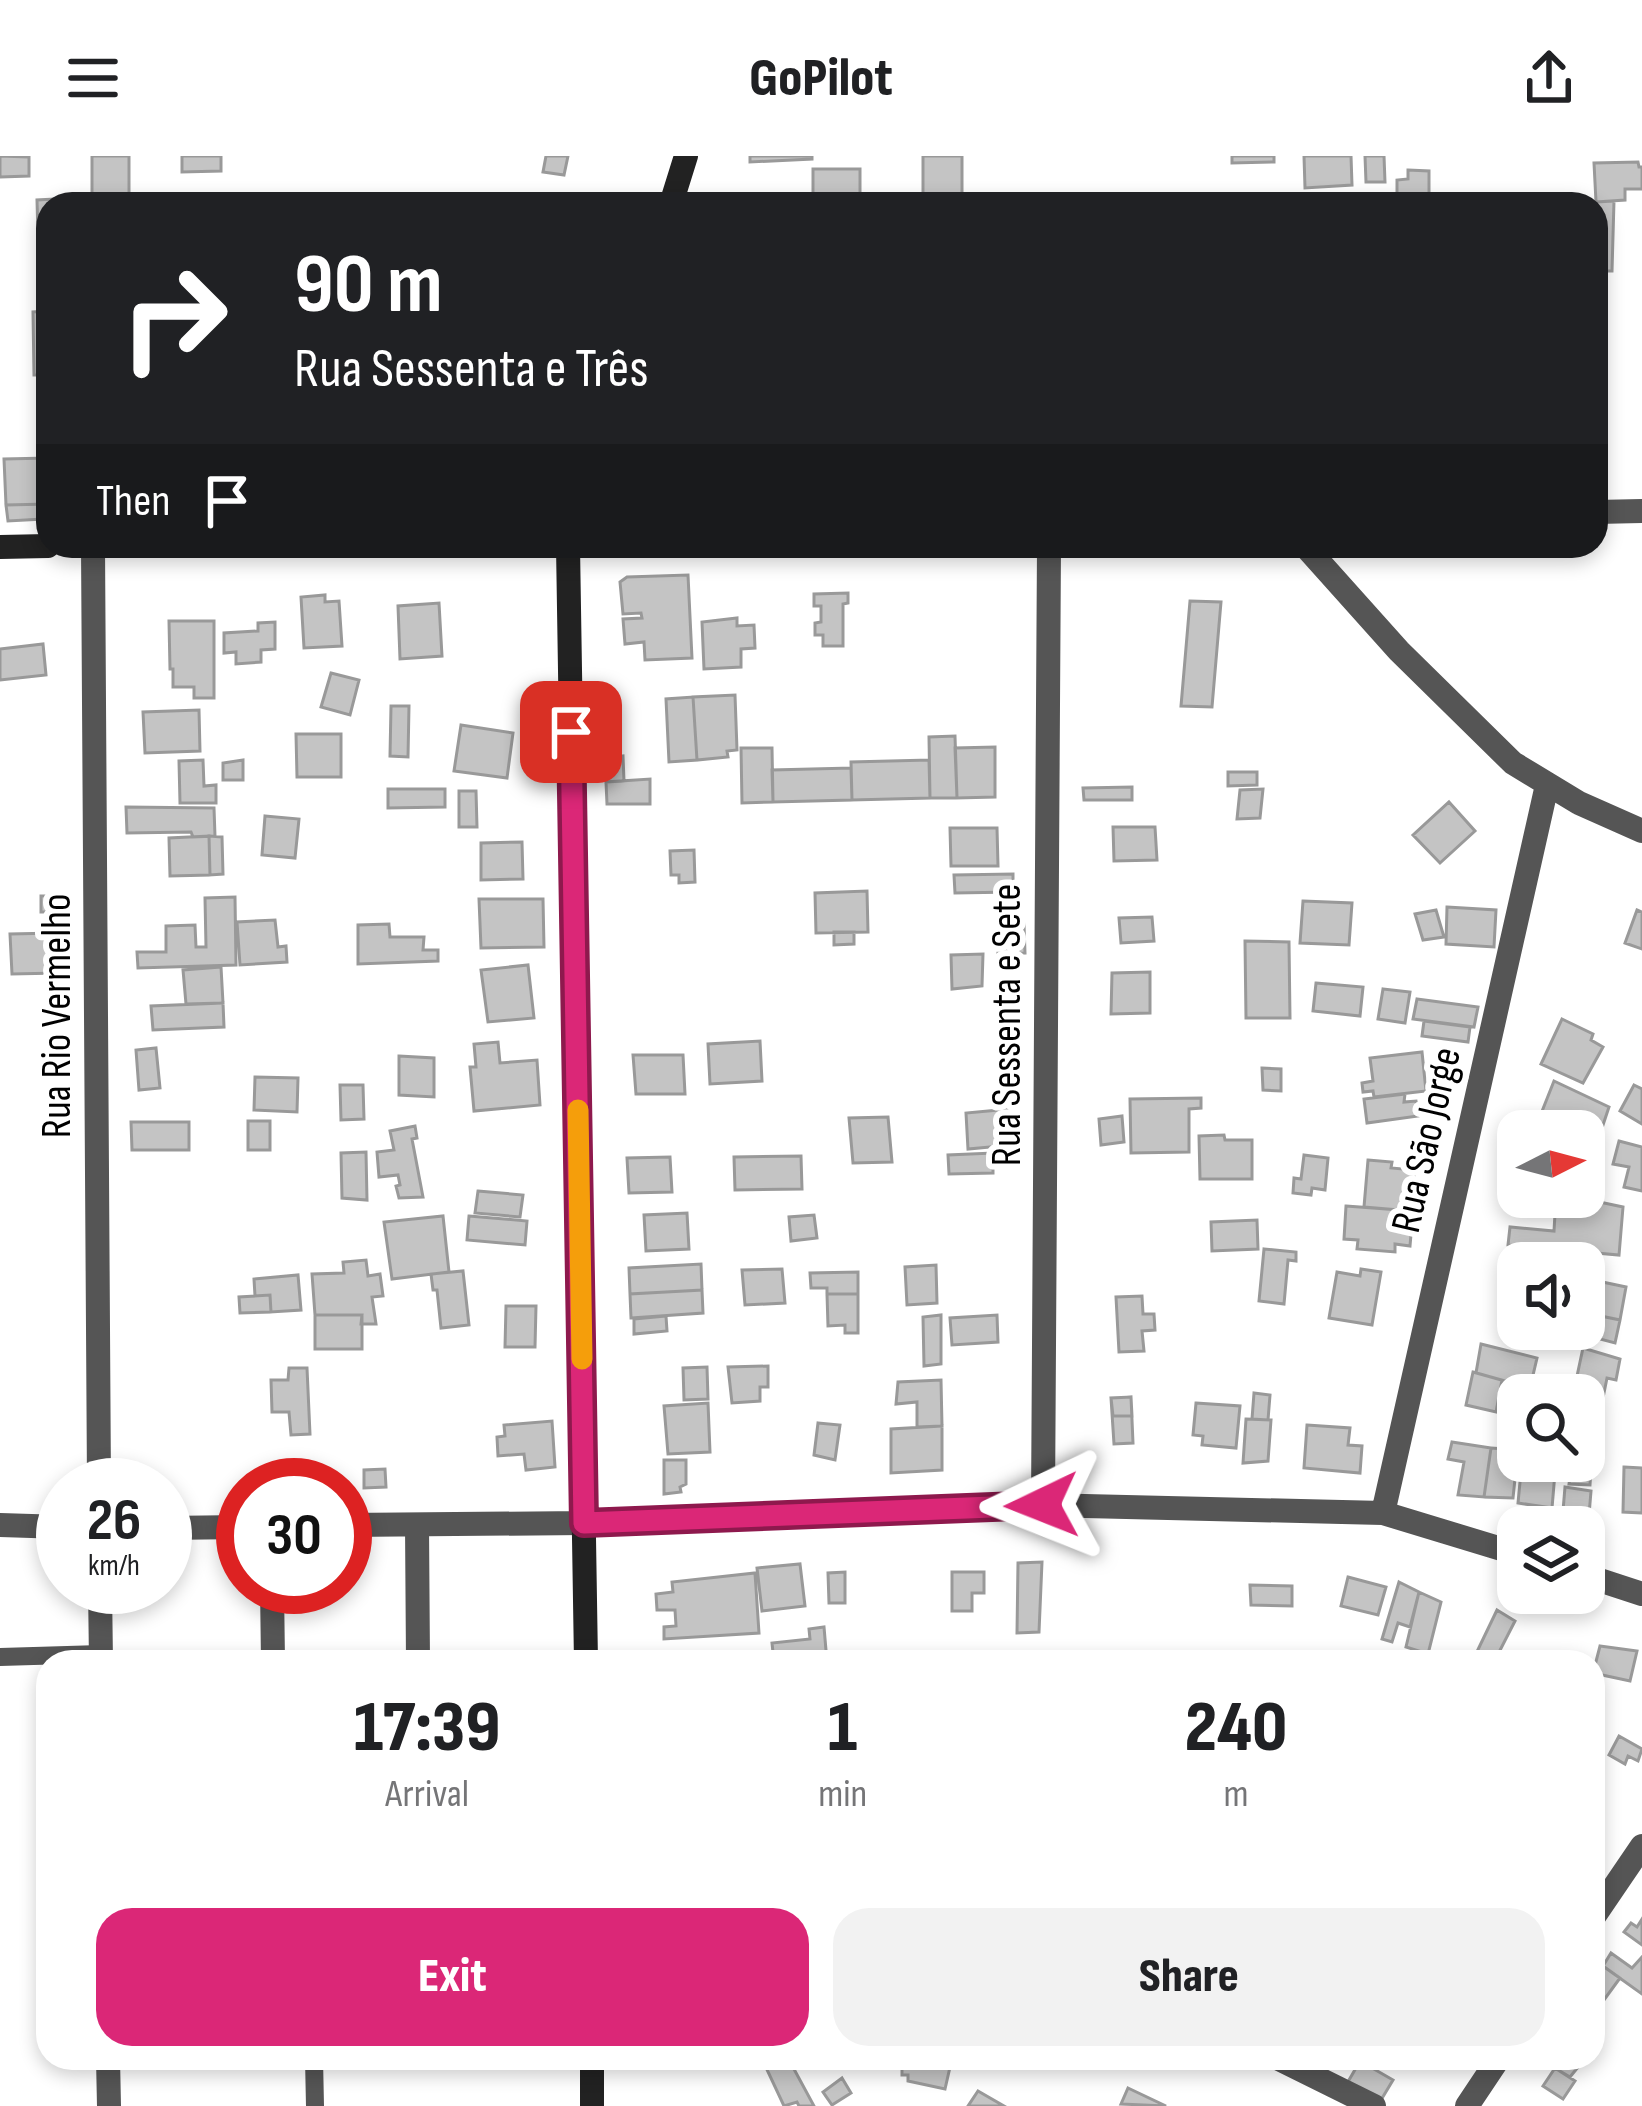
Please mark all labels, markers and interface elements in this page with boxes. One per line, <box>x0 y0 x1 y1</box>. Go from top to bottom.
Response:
icon: menu <box>60 45 126 111</box>
icon: share <box>1516 45 1582 111</box>
text: GoPilot <box>749 46 893 111</box>
text: 90 m <box>294 235 443 336</box>
icon: right <box>96 240 252 396</box>
text: Rua Sessenta e Três <box>294 337 649 402</box>
icon: arrive <box>194 468 260 534</box>
text: Then <box>96 474 170 529</box>
pin <box>520 681 622 783</box>
icon: arrive <box>538 699 604 765</box>
street label: Rua Sessenta e Sete <box>982 884 1033 1166</box>
street label: Rua Rio Vermelho <box>32 894 83 1138</box>
street label: Rua São Jorge <box>1381 1042 1473 1238</box>
north arrow <box>1497 1110 1605 1218</box>
map controls <box>1497 1110 1605 1614</box>
button: sound <box>1497 1242 1605 1350</box>
button: search <box>1497 1374 1605 1482</box>
position arrow <box>979 1442 1105 1568</box>
speed limit sign: 30 <box>216 1458 372 1614</box>
text: 26 <box>87 1485 141 1557</box>
button: layers <box>1497 1506 1605 1614</box>
text: km/h <box>88 1548 140 1584</box>
text: 17:39 <box>354 1685 500 1772</box>
text: 1 <box>828 1685 857 1772</box>
text: 240 <box>1185 1685 1287 1772</box>
text: Arrival <box>385 1771 469 1818</box>
text: min <box>818 1771 867 1818</box>
text: m <box>1224 1771 1249 1818</box>
button: Exit <box>96 1908 809 2046</box>
button: Share <box>833 1908 1545 2046</box>

